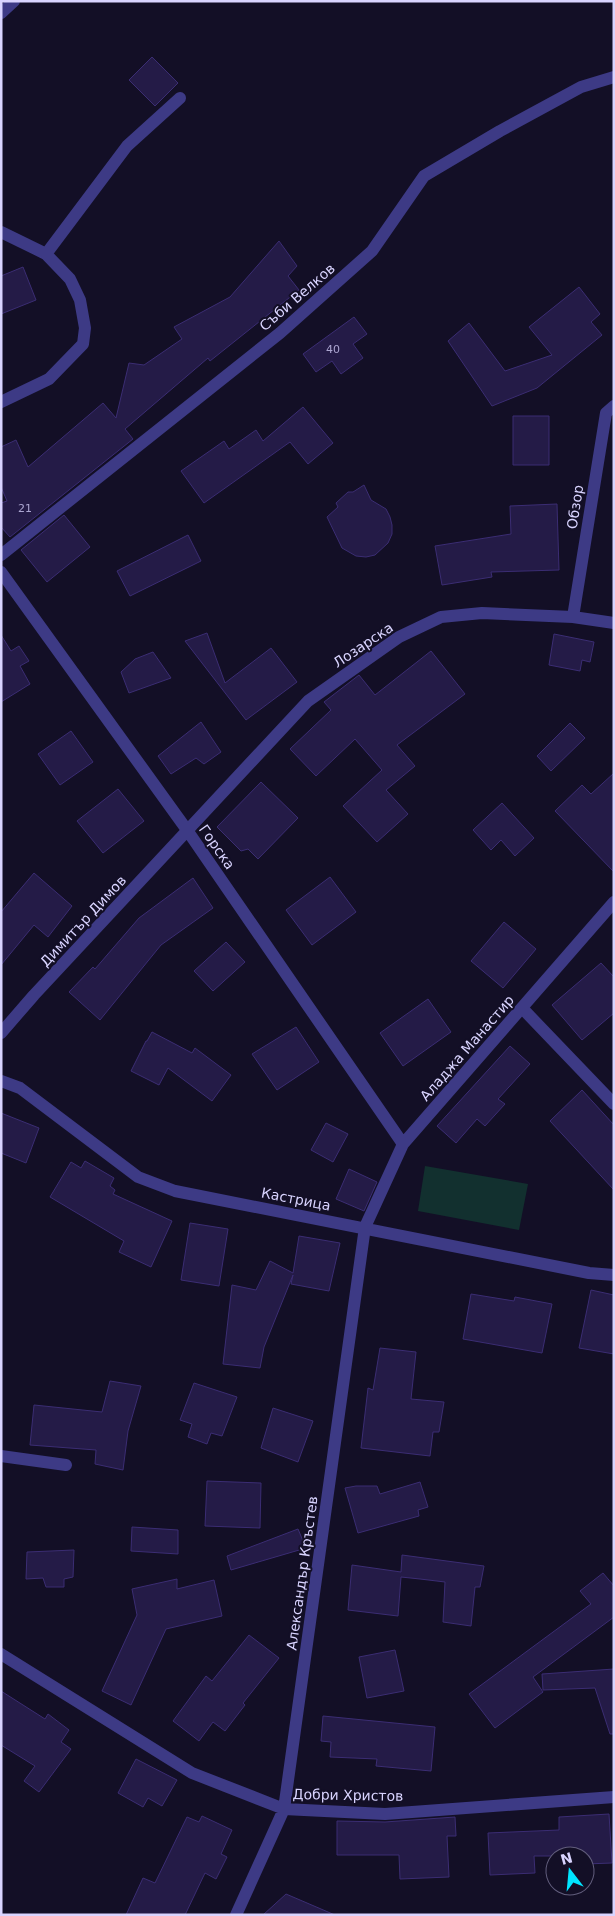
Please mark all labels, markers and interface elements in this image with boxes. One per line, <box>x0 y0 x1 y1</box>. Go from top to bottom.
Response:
street label: Съби Велков <box>256 260 338 334</box>
house number: 40 <box>326 343 340 356</box>
street label: Обзор <box>564 484 586 530</box>
house number: 21 <box>18 502 32 515</box>
street label: Лозарска <box>330 619 396 671</box>
street label: Горска <box>196 822 238 872</box>
street label: Димитър Димов <box>37 872 129 970</box>
street label: Аладжа Манастир <box>417 992 517 1104</box>
street label: Кастрица <box>260 1184 332 1214</box>
street label: Александър Кръстев <box>283 1495 321 1651</box>
street label: Добри Христов <box>292 1786 404 1804</box>
north arrow <box>545 1846 595 1896</box>
text: N <box>559 1849 574 1868</box>

